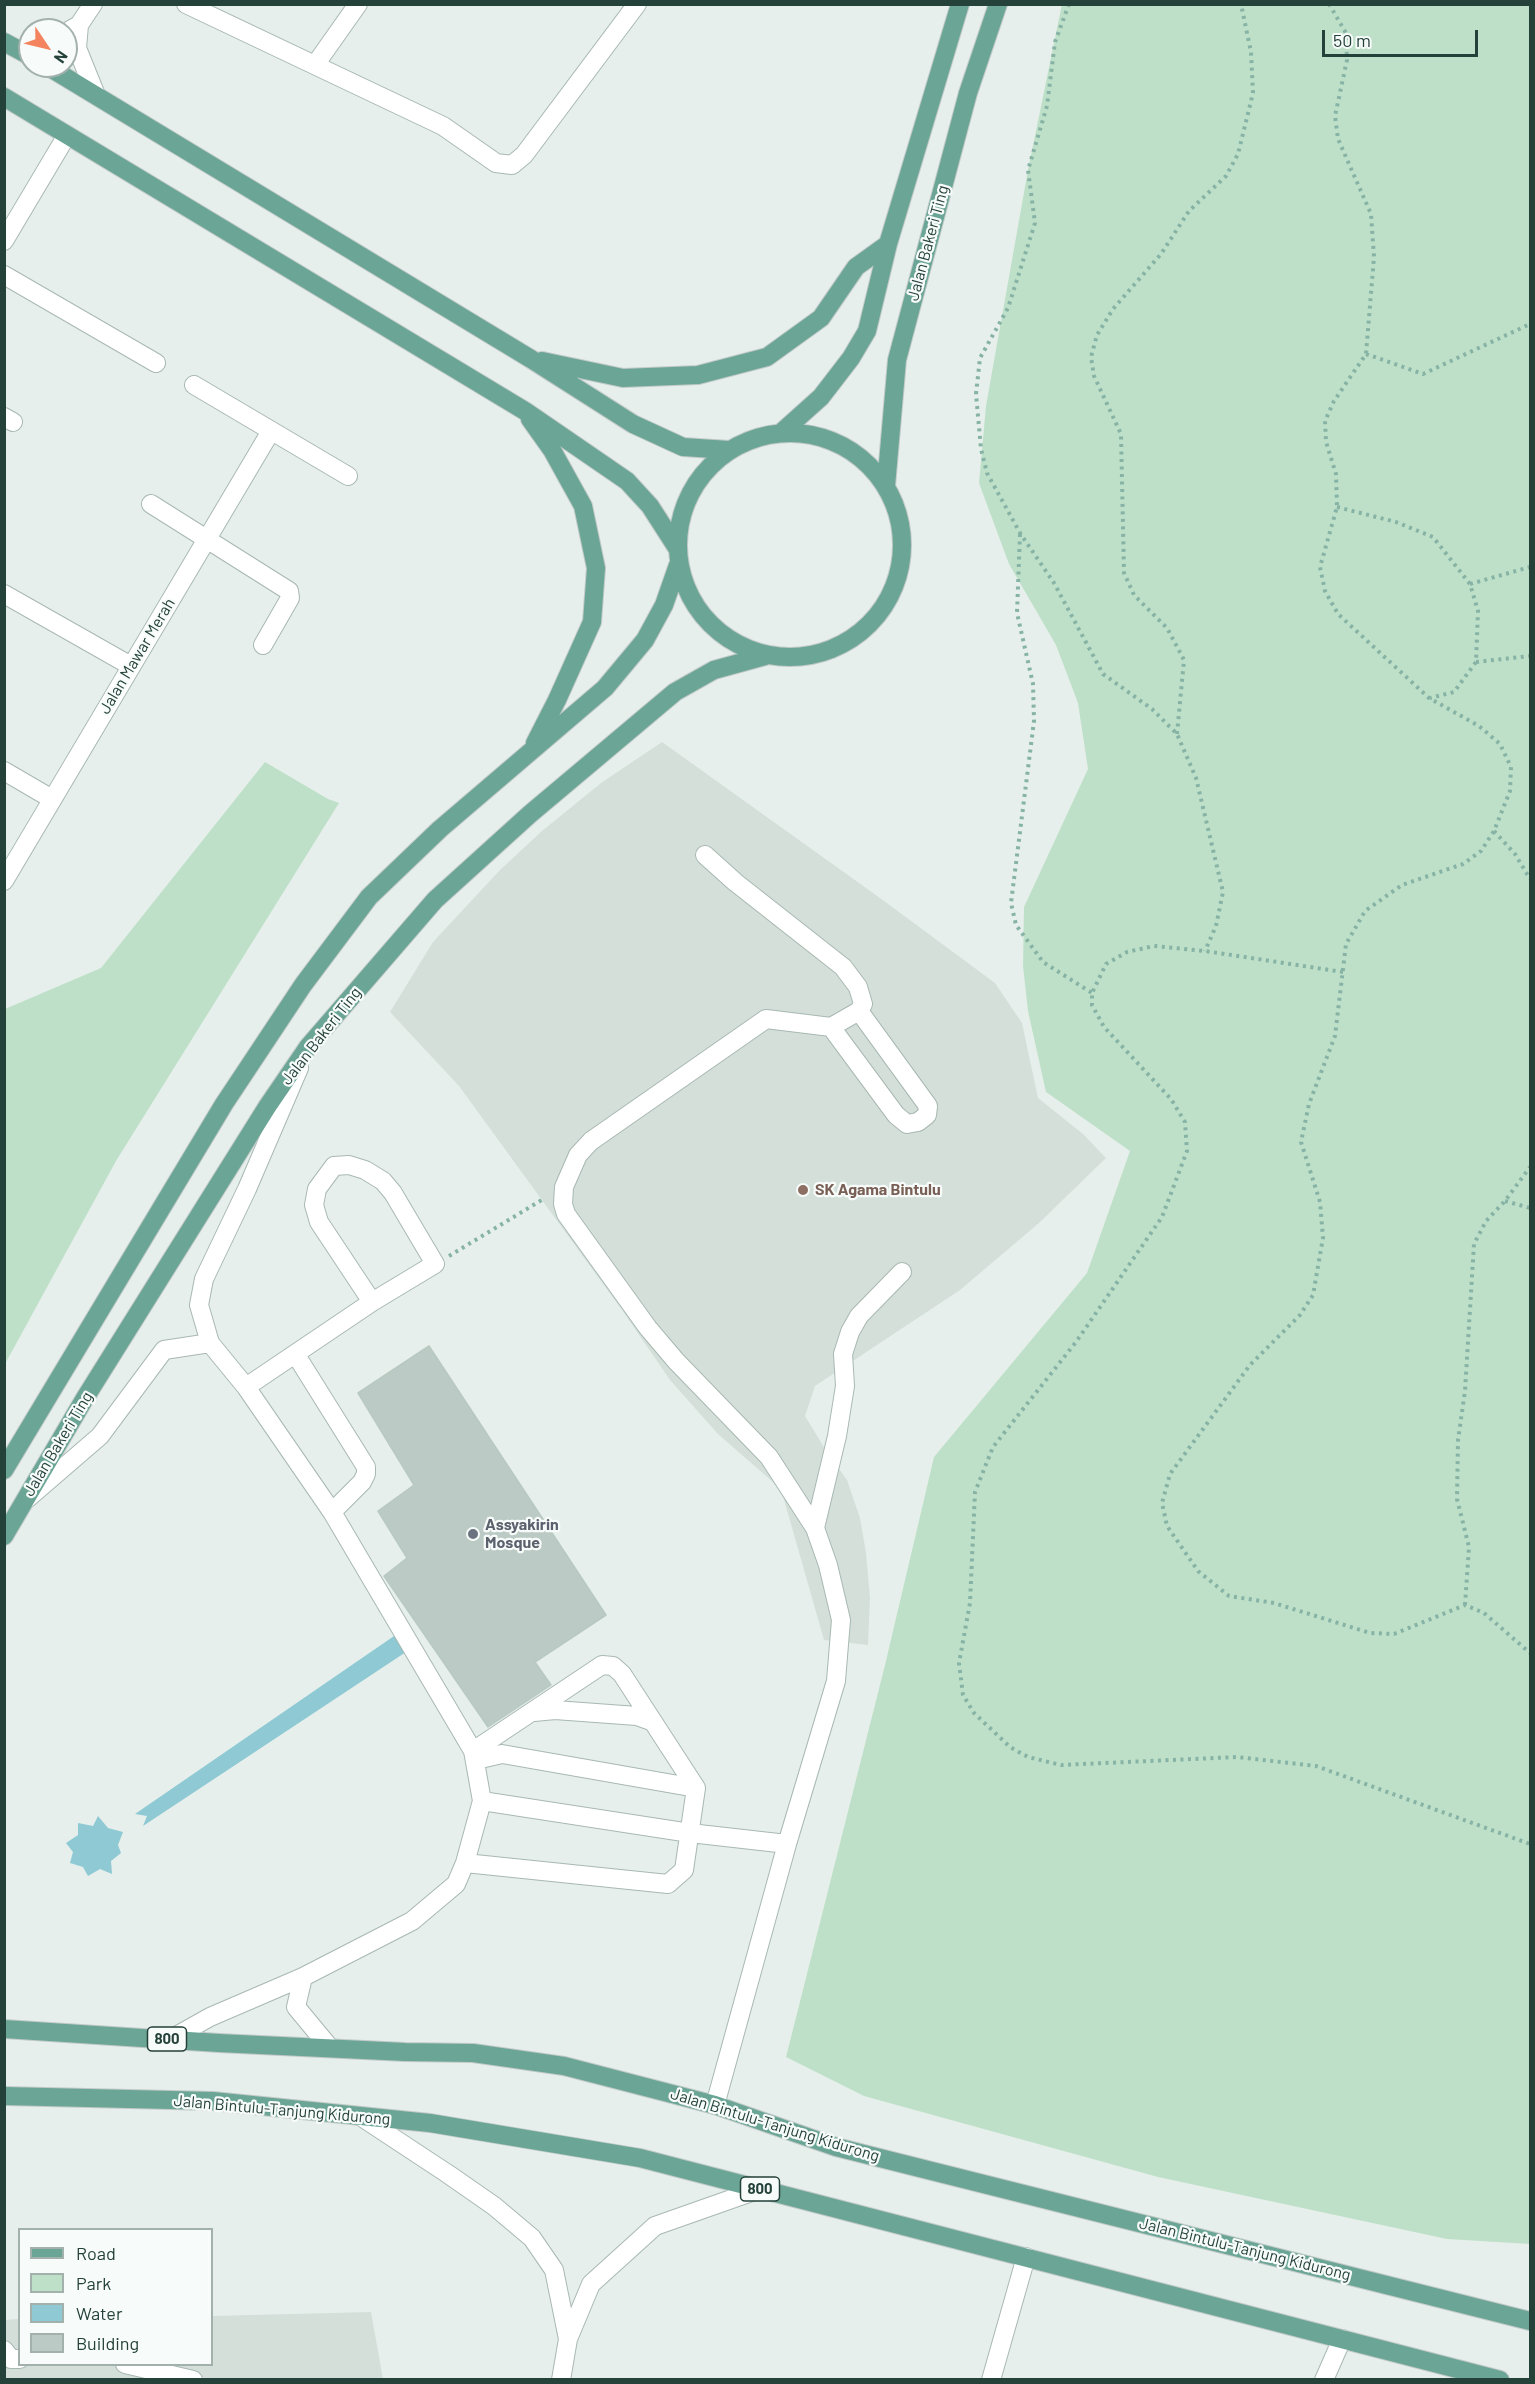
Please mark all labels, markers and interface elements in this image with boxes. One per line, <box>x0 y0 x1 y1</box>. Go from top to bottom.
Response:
north arrow <box>18 18 78 78</box>
scale bar <box>1325 18 1481 56</box>
text: 50 m <box>1333 29 1371 51</box>
text: N <box>51 48 72 67</box>
street label: Jalan Bakeri Ting <box>903 183 953 303</box>
street label: Jalan Mawar Merah <box>95 595 179 717</box>
street label: Jalan Bakeri Ting <box>277 983 365 1089</box>
place label: SK Agama Bintulu <box>815 1180 941 1200</box>
marker: SK Agama Bintulu <box>796 1183 810 1197</box>
street label: Jalan Bakeri Ting <box>19 1388 97 1500</box>
place label: Assyakirin Mosque <box>485 1515 559 1553</box>
marker: Assyakirin Mosque <box>466 1527 480 1541</box>
road number: 800 <box>148 2027 186 2051</box>
street label: Jalan Bintulu-Tanjung Kidurong <box>668 2084 882 2166</box>
street label: Jalan Bintulu-Tanjung Kidurong <box>173 2091 391 2129</box>
road number: 800 <box>740 2177 780 2201</box>
street label: Jalan Bintulu-Tanjung Kidurong <box>1137 2213 1353 2285</box>
legend <box>18 2228 213 2366</box>
text: Road <box>76 2242 116 2264</box>
text: Park <box>76 2272 111 2294</box>
text: Water <box>76 2302 123 2324</box>
text: Building <box>76 2332 139 2354</box>

